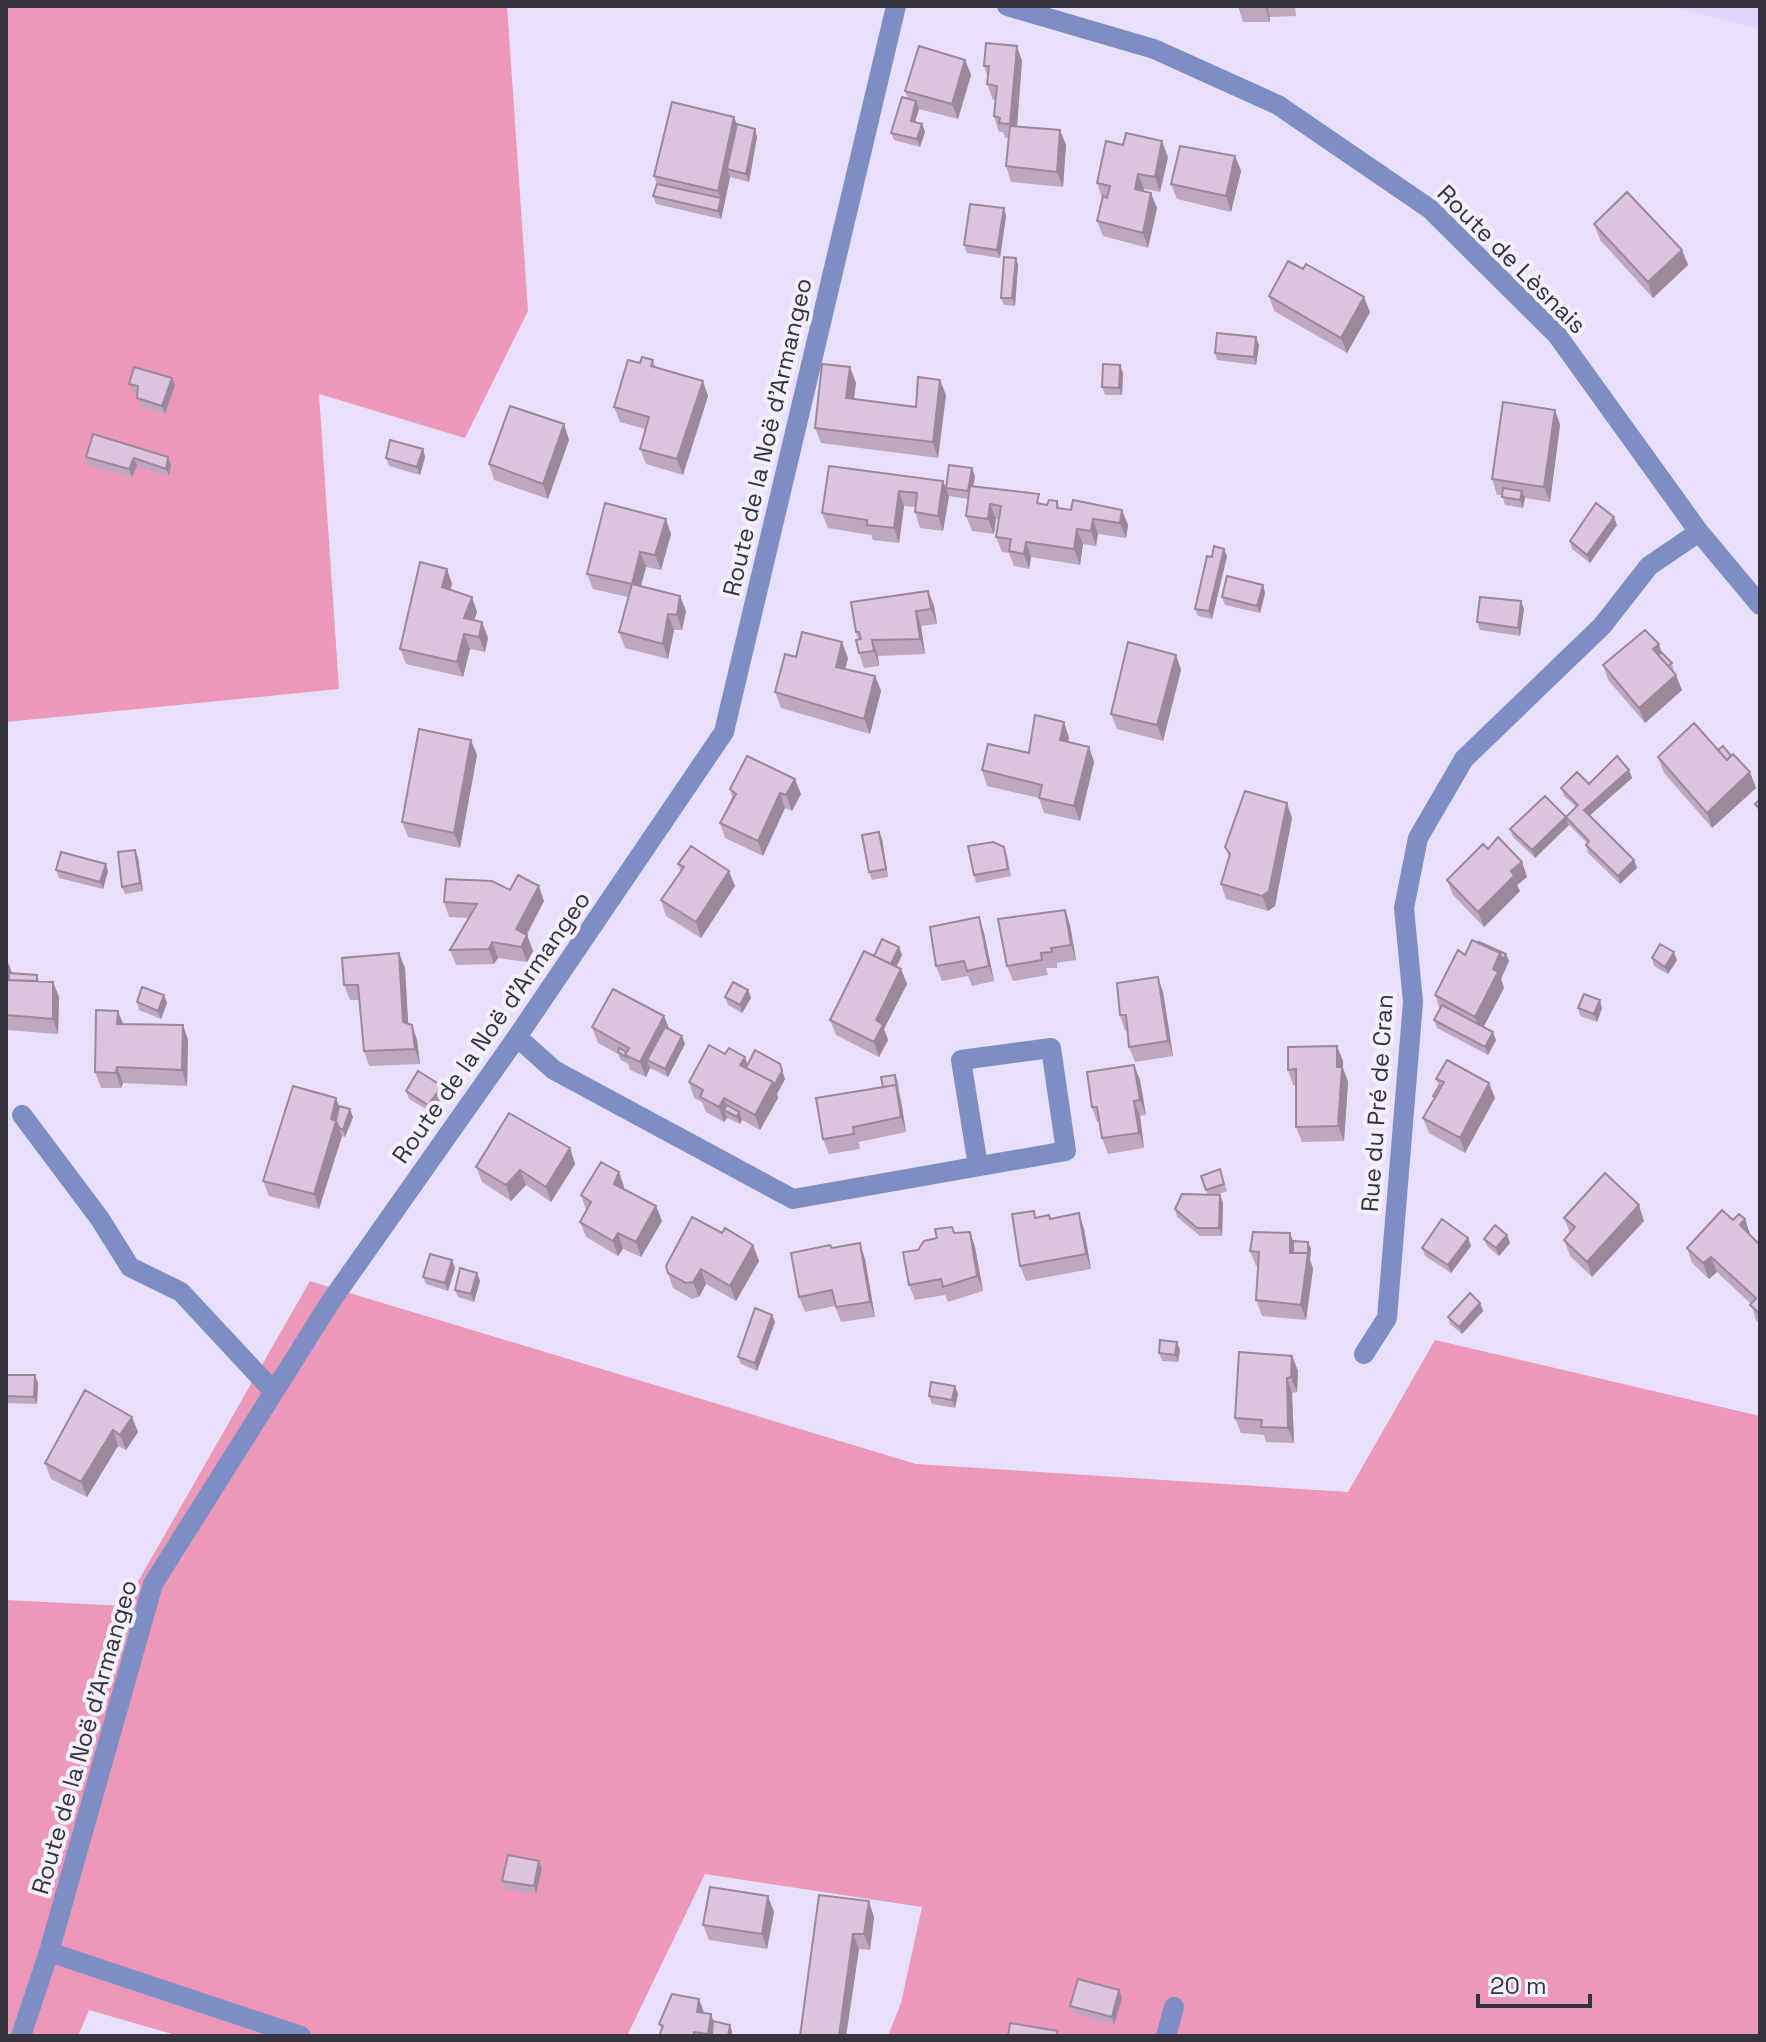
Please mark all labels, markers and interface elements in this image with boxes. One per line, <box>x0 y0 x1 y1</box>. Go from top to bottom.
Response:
street label: Route de Lèsnais <box>1431 178 1593 340</box>
street label: Route de la Noë d'Armangeo <box>715 275 819 599</box>
street label: Route de la Noë d'Armangeo <box>385 885 597 1169</box>
street label: Rue du Pré de Cran <box>1354 993 1400 1213</box>
street label: Route de la Noë d'Armangeo <box>24 1576 144 1898</box>
scale bar <box>1478 1958 1590 2008</box>
text: 20 m <box>1490 1970 1547 2001</box>

